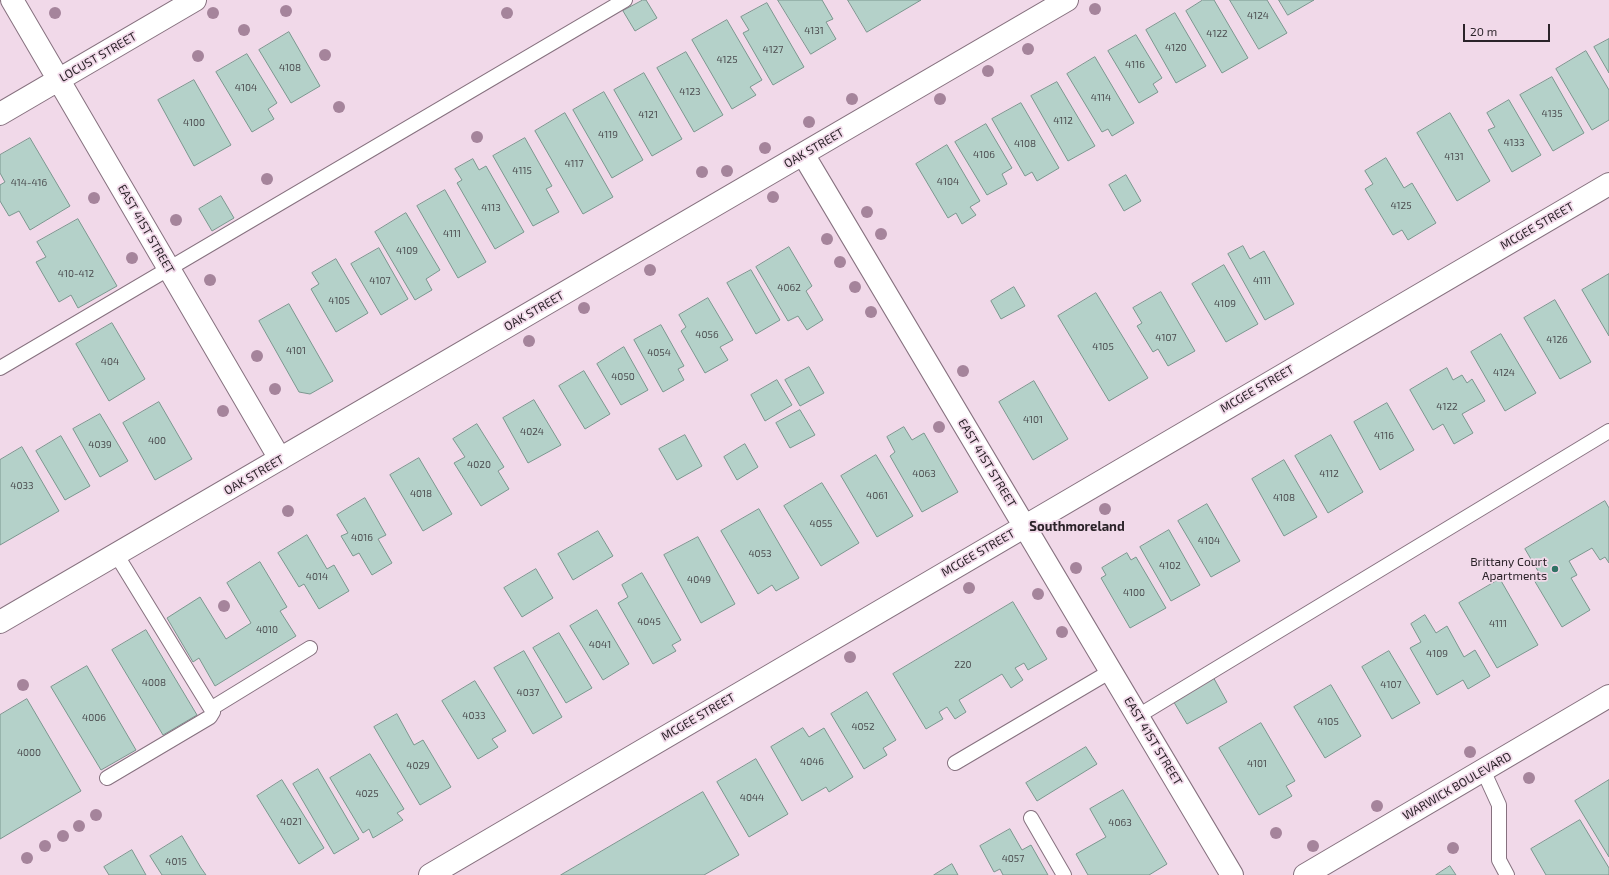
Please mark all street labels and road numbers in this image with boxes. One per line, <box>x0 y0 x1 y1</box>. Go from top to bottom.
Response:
street label: LOCUST STREET <box>57 29 139 85</box>
street label: OAK STREET <box>782 125 846 171</box>
street label: EAST 41ST STREET <box>115 182 177 276</box>
street label: MCGEE STREET <box>1498 199 1576 253</box>
street label: OAK STREET <box>502 288 566 334</box>
street label: MCGEE STREET <box>1218 362 1296 416</box>
street label: EAST 41ST STREET <box>955 416 1019 510</box>
street label: OAK STREET <box>222 452 286 498</box>
street label: MCGEE STREET <box>939 526 1017 580</box>
street label: MCGEE STREET <box>659 690 737 744</box>
street label: EAST 41ST STREET <box>1121 694 1185 788</box>
street label: WARWICK BOULEVARD <box>1400 749 1514 823</box>

